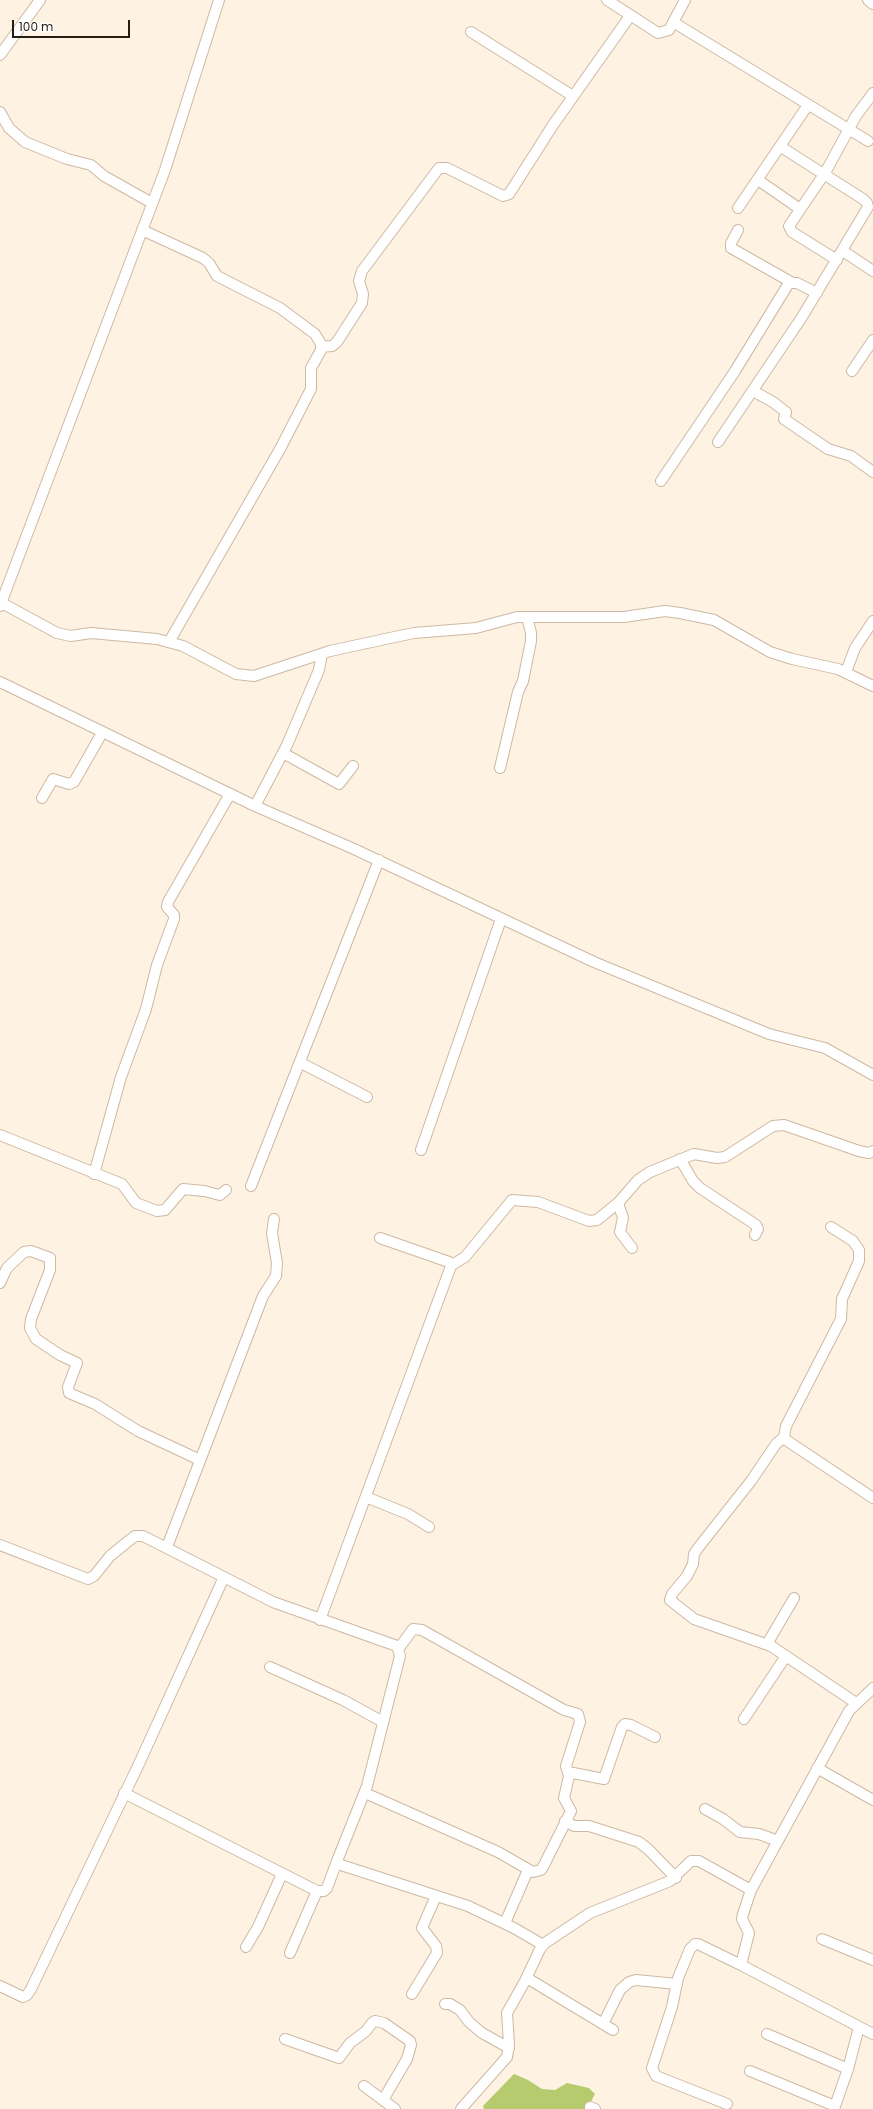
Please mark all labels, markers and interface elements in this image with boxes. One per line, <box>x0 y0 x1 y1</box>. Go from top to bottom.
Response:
scale bar <box>14 12 132 38</box>
text: 100 m <box>19 18 53 35</box>

